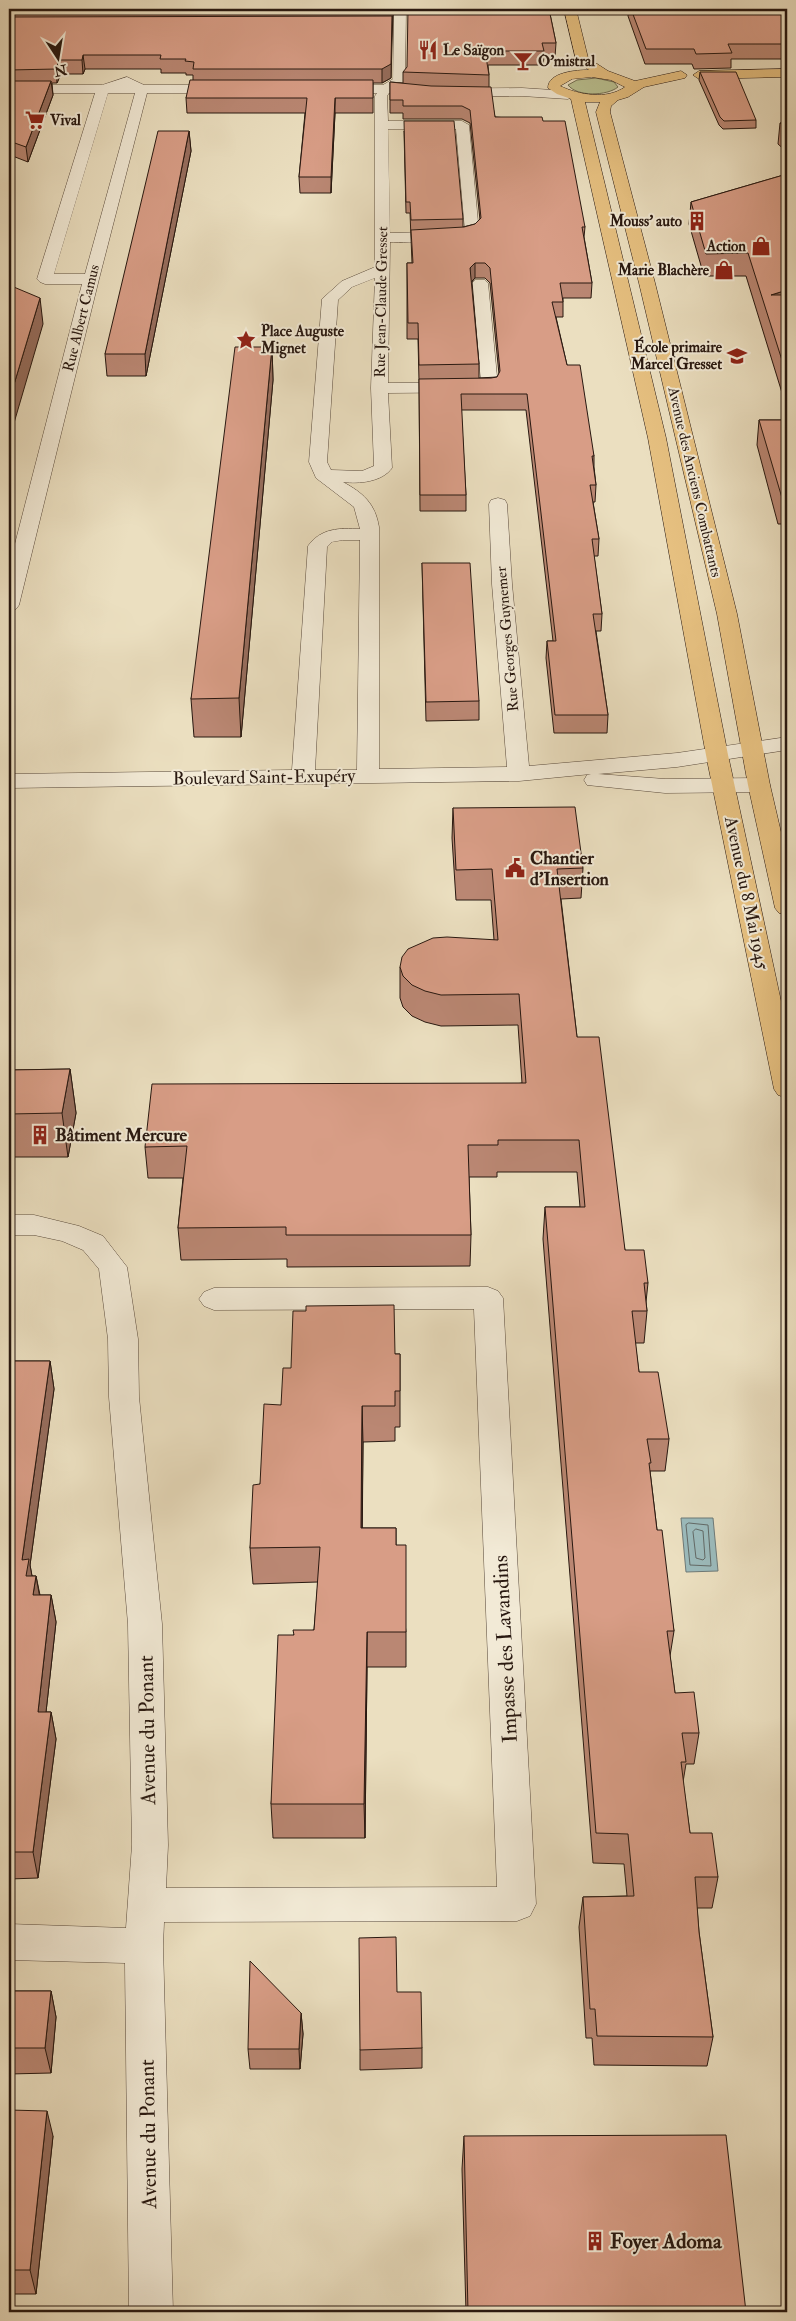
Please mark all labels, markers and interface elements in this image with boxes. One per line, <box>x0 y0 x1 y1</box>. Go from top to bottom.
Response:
north arrow <box>32 32 82 82</box>
restaurant icon: Le Saïgon <box>417 39 439 61</box>
place label: Le Saïgon <box>443 41 504 61</box>
bar icon: O'mistral <box>512 50 534 72</box>
place label: O'mistral <box>538 52 595 71</box>
text: N <box>52 60 69 80</box>
supermarket icon: Vival <box>24 109 46 131</box>
place label: Vival <box>49 111 81 130</box>
building icon: Mouss' auto <box>686 210 708 232</box>
place label: Mouss' auto <box>609 212 683 231</box>
street label: Rue Jean-Claude Gresset <box>371 226 393 378</box>
shop icon: Action <box>750 235 772 257</box>
place label: Action <box>706 237 746 256</box>
shop icon: Marie Blachère <box>713 259 735 281</box>
place label: Marie Blachère <box>617 261 710 280</box>
street label: Rue Albert Camus <box>59 263 104 374</box>
place label: Place Auguste Mignet <box>260 322 345 359</box>
place icon: Place Auguste Mignet <box>235 329 257 351</box>
place label: École primaire Marcel Gresset <box>630 336 723 374</box>
school or university icon: École primaire Marcel Gresset <box>726 345 748 367</box>
street label: Avenue des Anciens Combattants <box>663 384 726 579</box>
street label: Rue Georges Guynemer <box>492 565 523 712</box>
street label: Boulevard Saint-Exupéry <box>173 764 357 791</box>
street label: Avenue du 8 Mai 1945 <box>719 813 774 972</box>
place label: Chantier d'Insertion <box>530 847 610 891</box>
public building icon: Chantier d'Insertion <box>504 857 526 879</box>
building icon: Bâtiment Mercure <box>29 1124 51 1146</box>
place label: Bâtiment Mercure <box>55 1124 188 1147</box>
street label: Impasse des Lavandins <box>487 1554 524 1744</box>
street label: Avenue du Ponant <box>133 1655 162 1806</box>
street label: Avenue du Ponant <box>134 2059 163 2210</box>
place label: Foyer Adoma <box>610 2228 723 2255</box>
building icon: Foyer Adoma <box>584 2230 606 2252</box>

